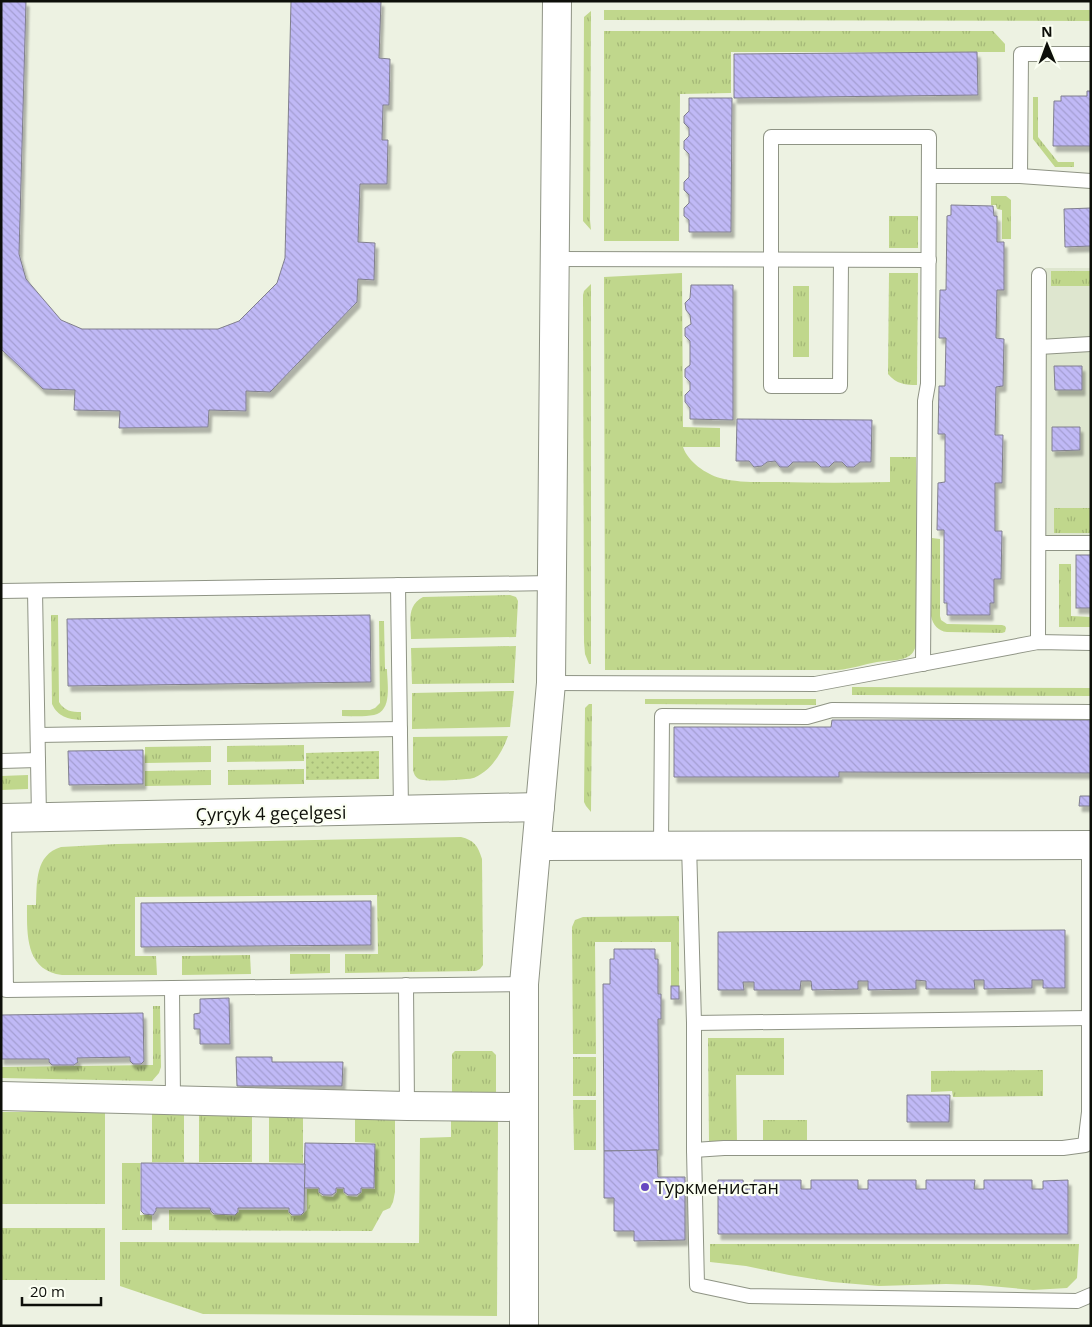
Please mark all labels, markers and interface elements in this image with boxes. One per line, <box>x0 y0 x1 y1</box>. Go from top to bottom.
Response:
north arrow <box>1022 20 1072 70</box>
text: N <box>1041 22 1053 41</box>
street label: Çyrçyk 4 geçelgesi <box>195 800 347 826</box>
place label: Туркменистан <box>655 1175 779 1199</box>
marker: Туркменистан <box>639 1181 651 1193</box>
scale bar <box>22 1274 101 1306</box>
text: 20 m <box>30 1281 65 1301</box>

